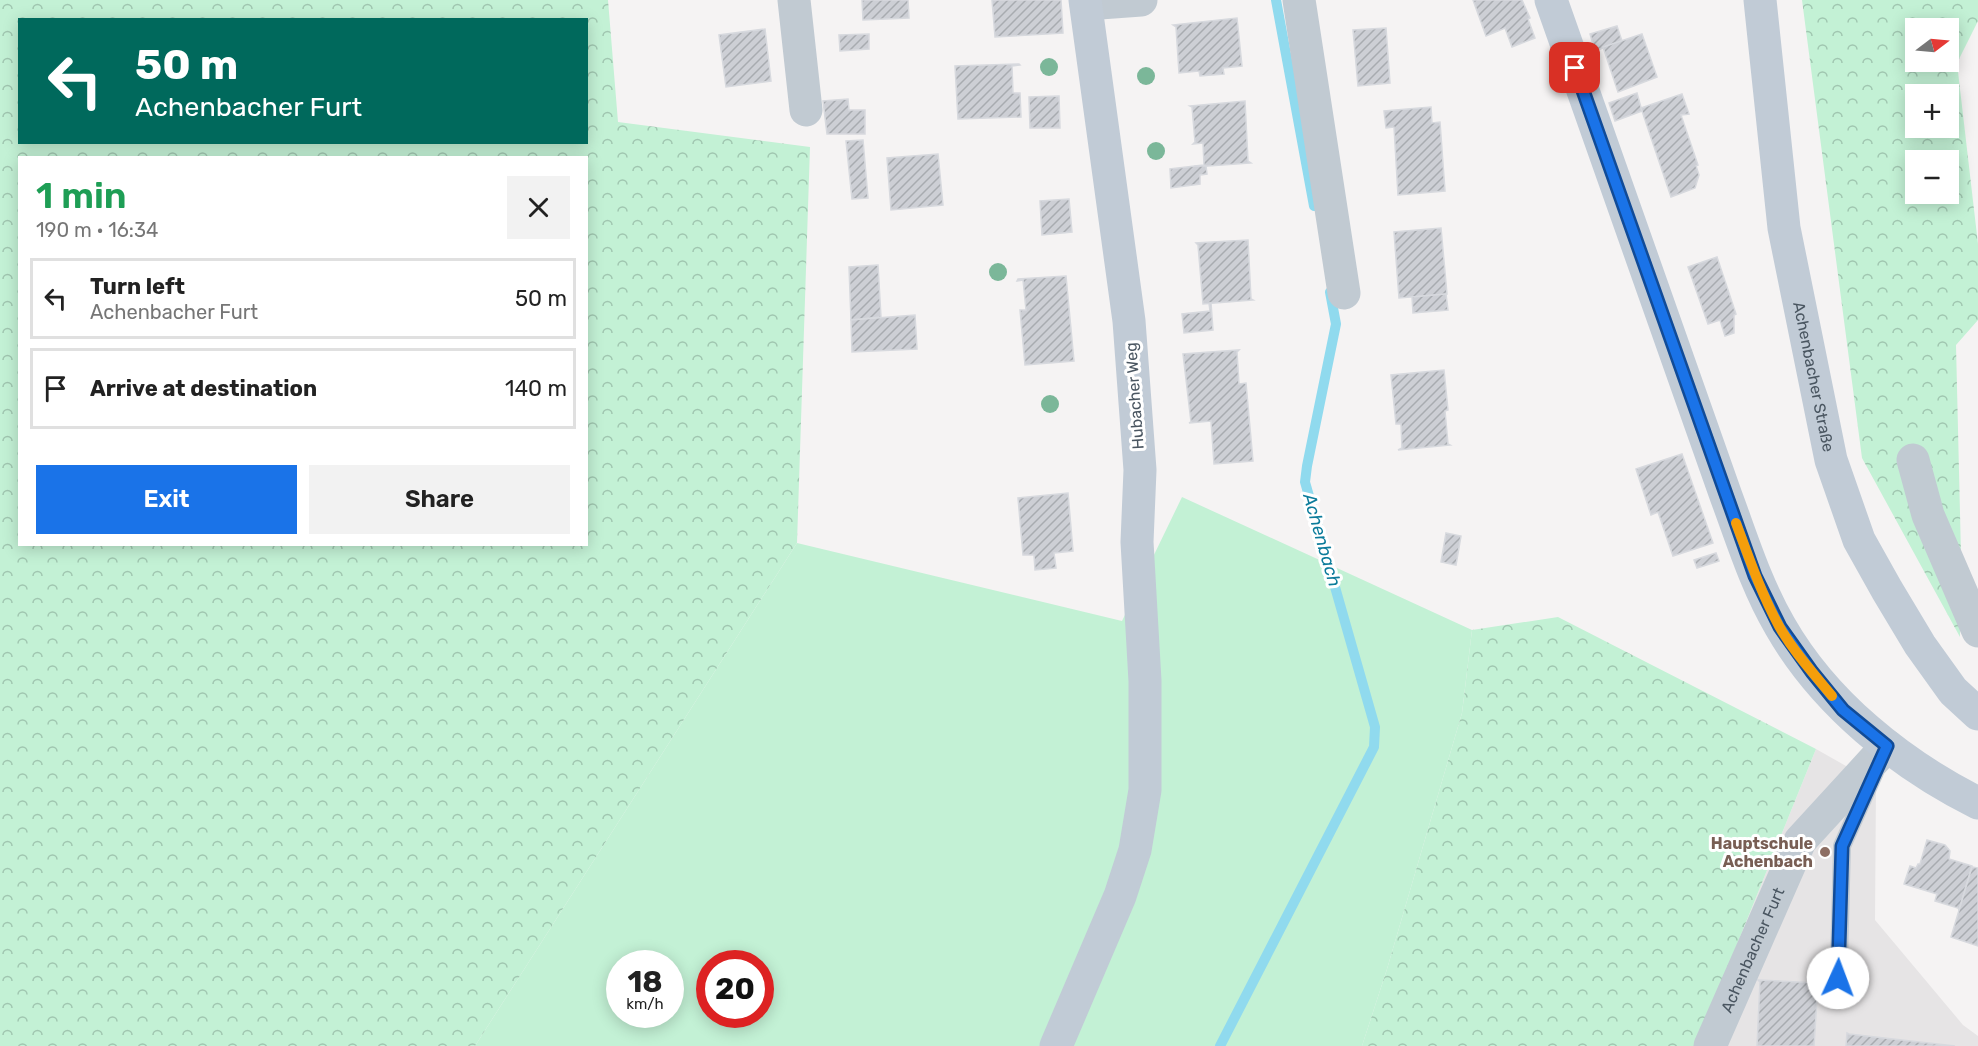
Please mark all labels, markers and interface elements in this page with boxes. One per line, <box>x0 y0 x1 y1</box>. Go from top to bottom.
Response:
north arrow <box>1905 18 1959 72</box>
map controls <box>1905 18 1959 204</box>
text: 50 m <box>135 40 238 90</box>
icon: left <box>36 42 114 120</box>
pin <box>1549 42 1600 93</box>
icon: arrive <box>1558 51 1591 84</box>
button: + <box>1905 84 1959 138</box>
text: Achenbacher Furt <box>135 91 362 123</box>
button: − <box>1905 150 1959 204</box>
text: 1 min <box>36 174 127 217</box>
button: close <box>507 176 570 239</box>
text: 190 m · 16:34 <box>36 218 158 242</box>
text: Turn left <box>90 273 185 300</box>
icon: left <box>39 282 72 315</box>
text: 50 m <box>515 285 567 312</box>
text: Achenbacher Furt <box>90 300 258 324</box>
street label: Achenbacher Straße <box>1789 300 1838 454</box>
street label: Hubacher Weg <box>1121 342 1148 450</box>
icon: arrive <box>39 372 72 405</box>
text: Arrive at destination <box>90 375 317 402</box>
text: 140 m <box>505 375 567 402</box>
button: Exit <box>36 465 297 534</box>
button: Share <box>309 465 570 534</box>
water label: Achenbach <box>1298 490 1346 589</box>
place label: Hauptschule Achenbach <box>1711 834 1813 871</box>
marker: Hauptschule Achenbach <box>1818 845 1832 859</box>
street label: Achenbacher Furt <box>1717 885 1788 1016</box>
position arrow <box>1806 946 1870 1010</box>
speed limit sign: 20 <box>696 950 774 1028</box>
text: 18 <box>627 964 663 1000</box>
text: km/h <box>626 995 664 1013</box>

